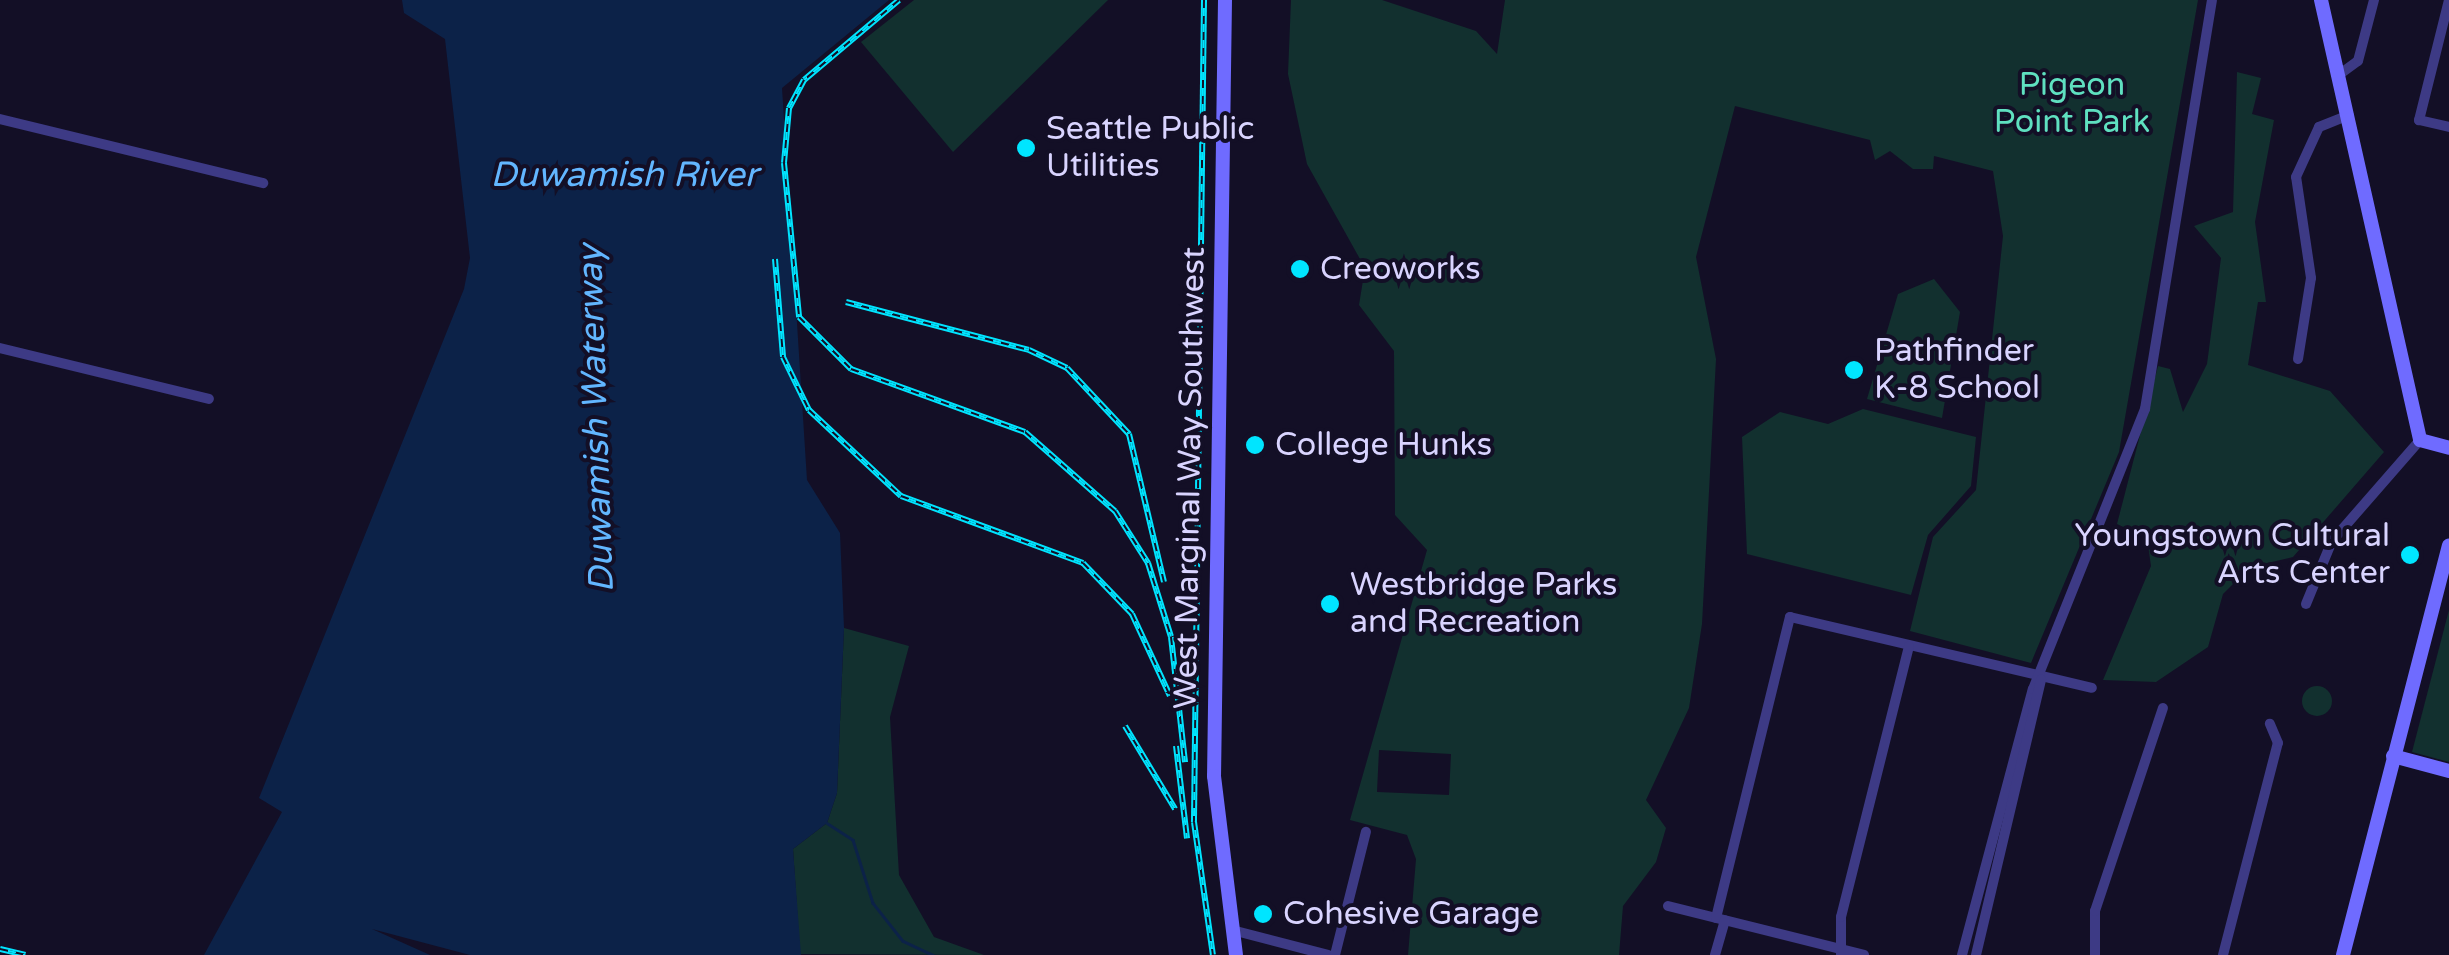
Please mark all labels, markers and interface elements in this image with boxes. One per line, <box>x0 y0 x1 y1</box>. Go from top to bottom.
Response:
park label: Pigeon Point Park <box>1994 67 2150 142</box>
place label: Seattle Public Utilities <box>1046 111 1254 186</box>
marker: Seattle Public Utilities <box>1015 137 1037 159</box>
water label: Duwamish River <box>490 154 758 196</box>
water label: Duwamish Waterway <box>569 244 623 594</box>
street label: West Marginal Way Southwest <box>1167 246 1213 710</box>
place label: Creoworks <box>1320 250 1481 288</box>
marker: Creoworks <box>1289 258 1311 280</box>
place label: Pathfinder K-8 School <box>1874 333 2040 408</box>
marker: Pathfinder K-8 School <box>1843 359 1865 381</box>
place label: College Hunks <box>1275 426 1492 464</box>
marker: College Hunks <box>1244 434 1266 456</box>
place label: Youngstown Cultural Arts Center <box>2074 518 2390 593</box>
marker: Youngstown Cultural Arts Center <box>2399 544 2421 566</box>
place label: Westbridge Parks and Recreation <box>1350 567 1617 642</box>
marker: Westbridge Parks and Recreation <box>1319 593 1341 615</box>
place label: Cohesive Garage <box>1283 895 1539 933</box>
marker: Cohesive Garage <box>1252 903 1274 925</box>

